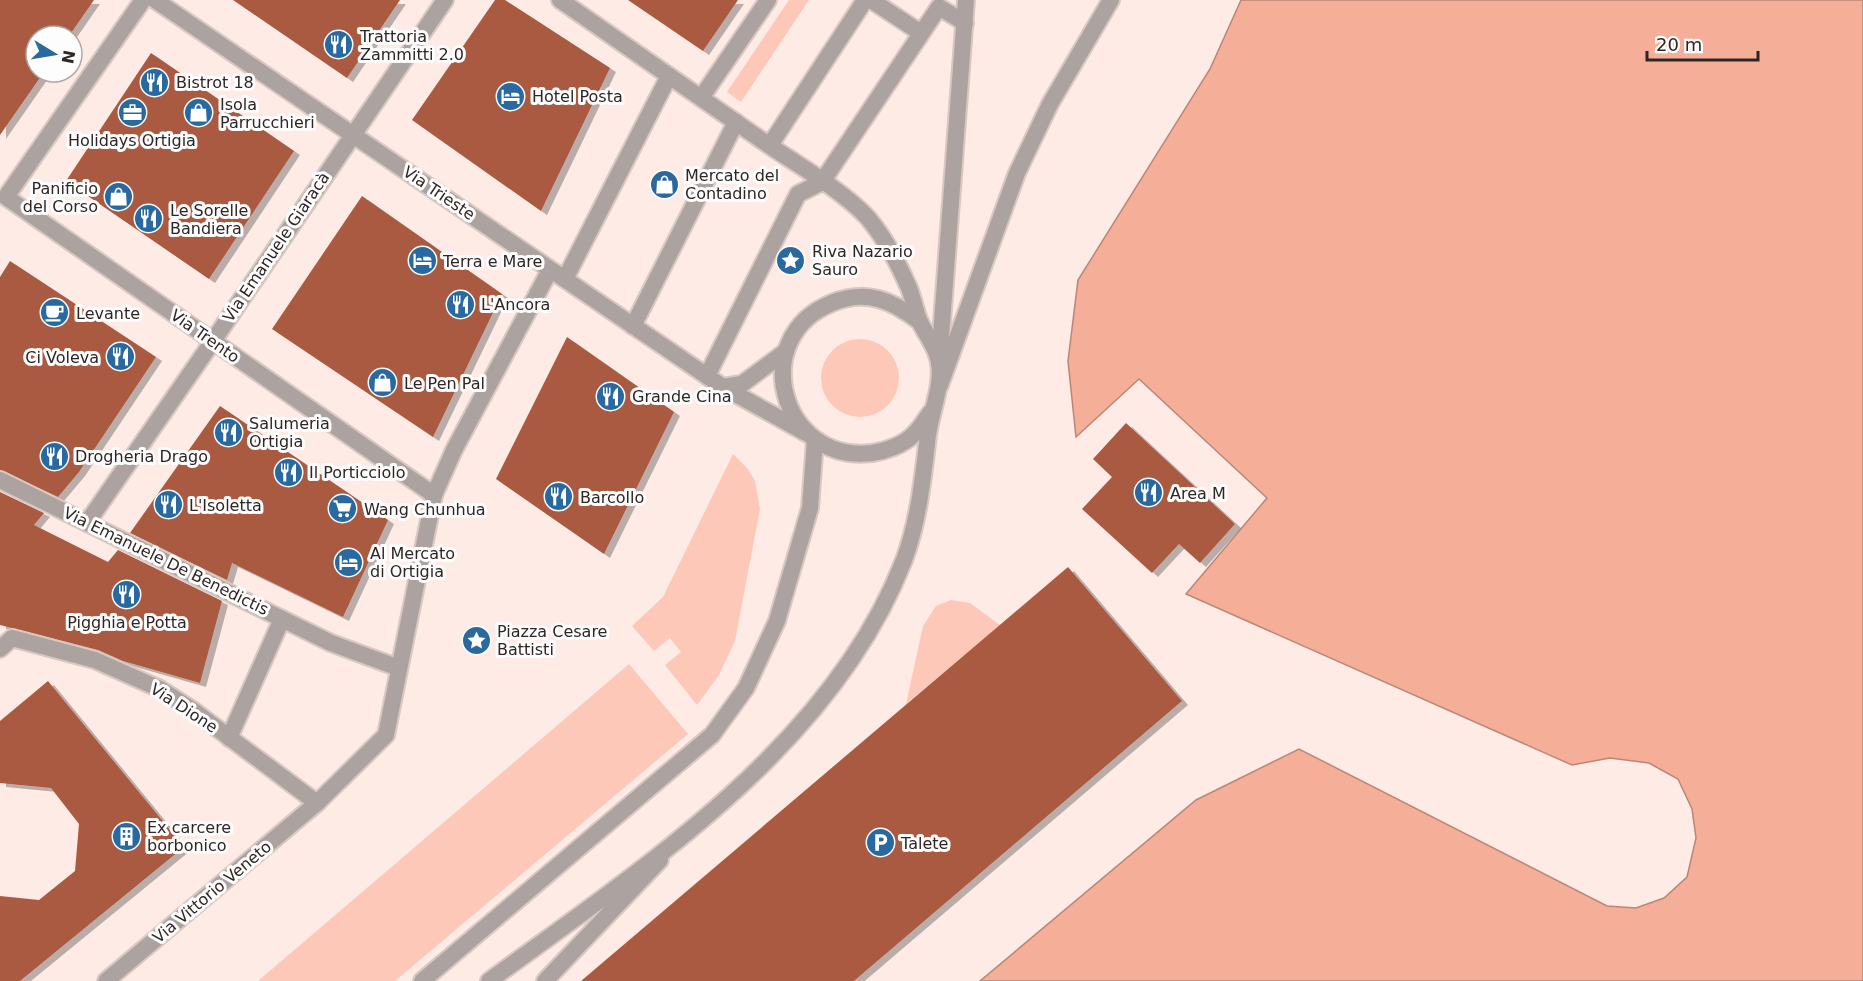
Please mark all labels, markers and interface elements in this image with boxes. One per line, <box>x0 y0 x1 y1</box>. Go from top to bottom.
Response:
north arrow <box>24 24 84 84</box>
scale bar <box>1647 24 1758 62</box>
place label: Trattoria Zammitti 2.0 <box>359 27 464 64</box>
restaurant icon: Trattoria Zammitti 2.0 <box>323 29 355 61</box>
text: 20 m <box>1656 34 1702 55</box>
text: N <box>58 48 79 65</box>
restaurant icon: Bistrot 18 <box>139 66 171 98</box>
place label: Bistrot 18 <box>176 73 254 92</box>
hotel icon: Hotel Posta <box>495 80 527 112</box>
place label: Hotel Posta <box>532 87 623 106</box>
place label: Isola Parrucchieri <box>220 95 315 132</box>
office icon: Holidays Ortigia <box>116 96 148 128</box>
shop icon: Isola Parrucchieri <box>183 97 215 129</box>
place label: Holidays Ortigia <box>68 131 196 150</box>
street label: Via Trieste <box>399 162 479 224</box>
place label: Mercato del Contadino <box>685 166 779 203</box>
street label: Via Emanuele Giaracà <box>219 168 333 326</box>
shop icon: Mercato del Contadino <box>648 168 680 200</box>
place label: Panificio del Corso <box>23 179 98 216</box>
shop icon: Panificio del Corso <box>103 181 135 213</box>
place label: Le Sorelle Bandiera <box>170 201 248 238</box>
restaurant icon: Le Sorelle Bandiera <box>133 203 165 235</box>
place label: Riva Nazario Sauro <box>812 242 913 279</box>
place icon: Riva Nazario Sauro <box>775 244 807 276</box>
hotel icon: Terra e Mare <box>406 245 438 277</box>
place label: Terra e Mare <box>442 252 542 271</box>
restaurant icon: L'Ancora <box>444 288 476 320</box>
place label: L'Ancora <box>481 295 550 314</box>
cafe icon: Levante <box>39 297 71 329</box>
place label: Levante <box>76 304 140 323</box>
street label: Via Trento <box>167 305 243 367</box>
restaurant icon: Ci Voleva <box>104 341 136 373</box>
place label: Ci Voleva <box>25 348 99 367</box>
shop icon: Le Pen Pal <box>367 367 399 399</box>
place label: Le Pen Pal <box>404 374 485 393</box>
restaurant icon: Grande Cina <box>595 380 627 412</box>
place label: Grande Cina <box>632 387 732 406</box>
place label: Salumeria Ortigia <box>249 414 330 451</box>
restaurant icon: Salumeria Ortigia <box>212 416 244 448</box>
restaurant icon: Drogheria Drago <box>38 440 70 472</box>
place label: Drogheria Drago <box>75 447 208 466</box>
restaurant icon: Il Porticciolo <box>272 456 304 488</box>
place label: Il Porticciolo <box>309 463 405 482</box>
restaurant icon: Area M <box>1133 477 1165 509</box>
restaurant icon: Barcollo <box>543 481 575 513</box>
place label: Area M <box>1170 484 1226 503</box>
place label: Barcollo <box>580 488 644 507</box>
restaurant icon: L'Isoletta <box>152 489 184 521</box>
supermarket icon: Wang Chunhua <box>327 493 359 525</box>
place label: L'Isoletta <box>189 496 262 515</box>
place label: Wang Chunhua <box>364 500 486 519</box>
street label: Via Emanuele De Benedictis <box>61 503 271 619</box>
place label: Al Mercato di Ortigia <box>370 544 455 581</box>
hotel icon: Al Mercato di Ortigia <box>333 546 365 578</box>
restaurant icon: Pigghia e Potta <box>111 578 143 610</box>
place label: Pigghia e Potta <box>67 613 187 632</box>
place label: Piazza Cesare Battisti <box>497 622 607 659</box>
place icon: Piazza Cesare Battisti <box>460 624 492 656</box>
street label: Via Dione <box>147 679 221 737</box>
place label: Ex carcere borbonico <box>147 818 231 855</box>
building icon: Ex carcere borbonico <box>110 820 142 852</box>
parking icon: Talete <box>864 827 896 859</box>
place label: Talete <box>900 834 948 853</box>
street label: Via Vittorio Veneto <box>149 837 275 947</box>

